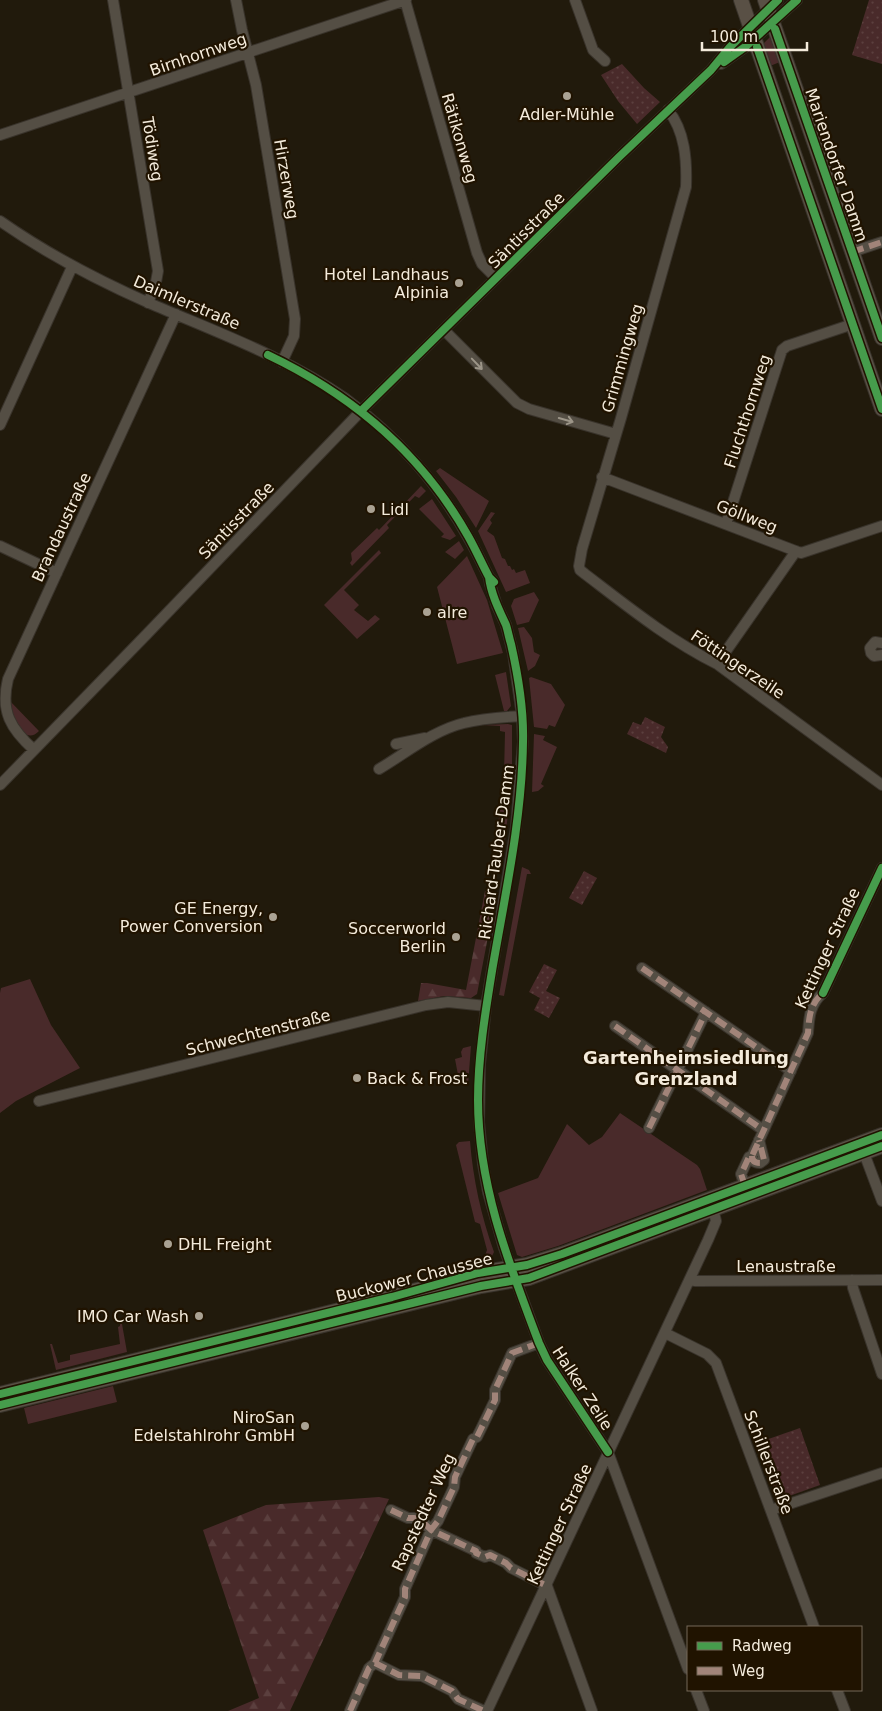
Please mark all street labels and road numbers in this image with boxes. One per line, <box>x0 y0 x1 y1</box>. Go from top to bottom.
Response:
street label: Birnhornweg <box>147 29 249 80</box>
street label: Mariendorfer Damm <box>801 86 872 245</box>
street label: Rätikonweg <box>438 91 481 185</box>
street label: Tödiweg <box>138 114 167 183</box>
street label: Hirzerweg <box>270 138 303 221</box>
street label: Säntisstraße <box>484 188 568 272</box>
street label: Daimlerstraße <box>131 271 243 333</box>
street label: Grimmingweg <box>598 301 647 415</box>
street label: Fluchthornweg <box>720 352 775 470</box>
street label: Brandaustraße <box>28 469 95 585</box>
street label: Säntisstraße <box>195 478 278 563</box>
street label: Göllweg <box>713 496 780 537</box>
street label: Föttingerzeile <box>687 626 788 703</box>
street label: Richard-Tauber-Damm <box>475 763 518 941</box>
street label: Kettinger Straße <box>791 885 864 1012</box>
street label: Schwechtenstraße <box>184 1005 332 1060</box>
street label: Buckower Chaussee <box>334 1249 494 1306</box>
street label: Lenaustraße <box>736 1257 836 1276</box>
street label: Halker Zeile <box>548 1343 617 1434</box>
street label: Schillerstraße <box>740 1408 797 1517</box>
street label: Rapstedter Weg <box>388 1450 459 1574</box>
street label: Kettinger Straße <box>523 1461 596 1588</box>

